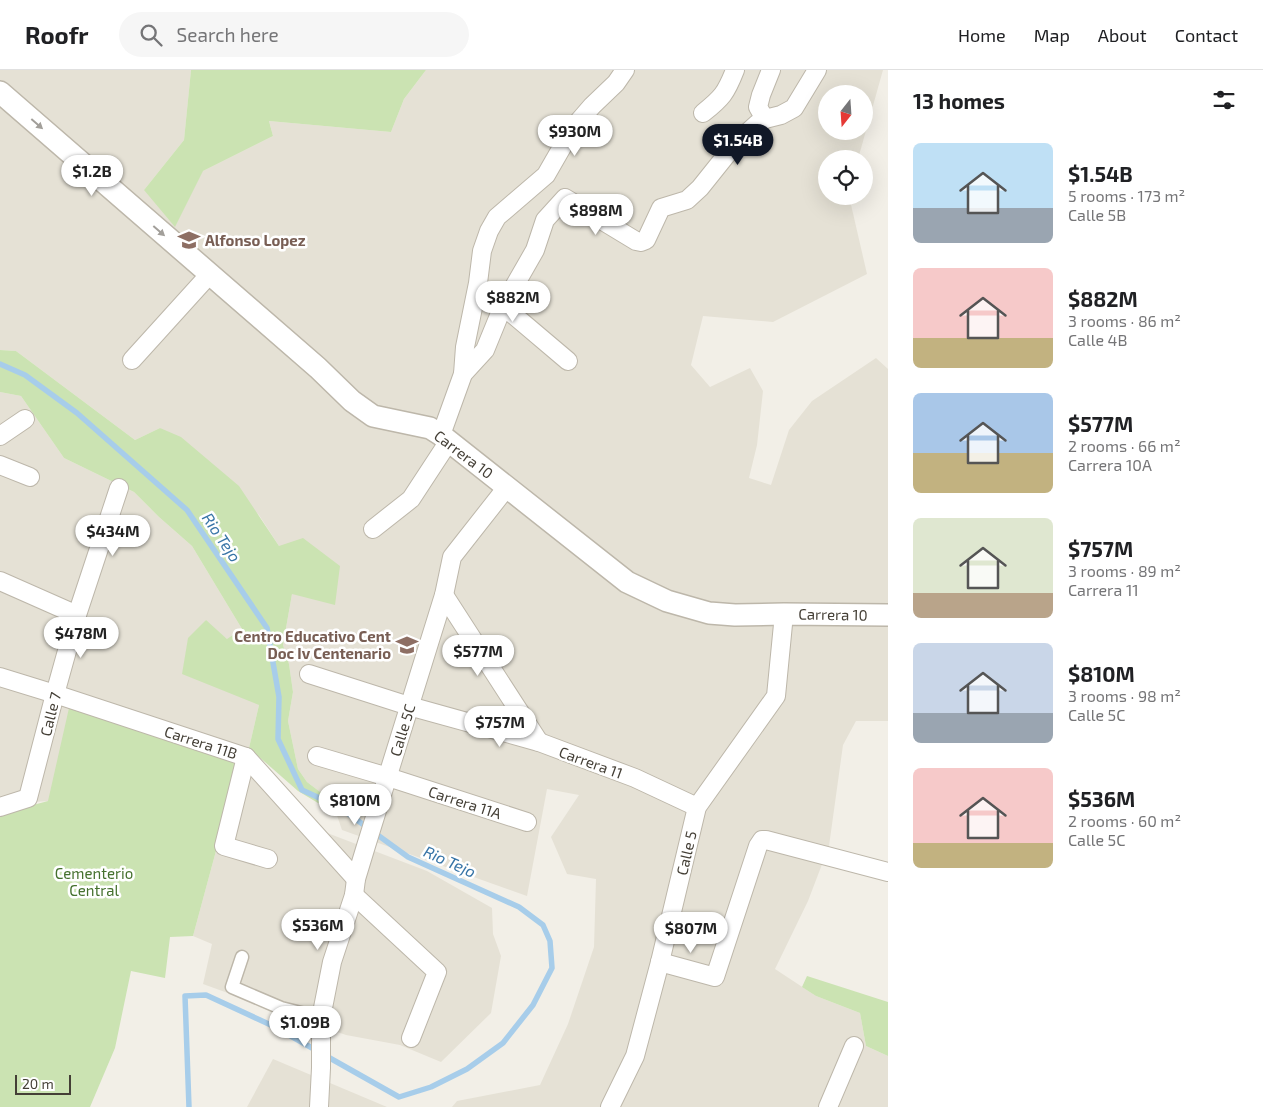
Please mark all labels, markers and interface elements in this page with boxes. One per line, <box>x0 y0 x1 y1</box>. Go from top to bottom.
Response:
search box <box>119 12 469 57</box>
text: Roofr <box>25 20 89 49</box>
icon: search <box>137 21 165 49</box>
text: Search here <box>177 23 279 46</box>
text: Home <box>958 24 1006 46</box>
text: Map <box>1034 24 1070 46</box>
text: About <box>1098 24 1147 46</box>
text: Contact <box>1175 24 1238 46</box>
north arrow <box>818 85 872 140</box>
map controls <box>818 85 873 205</box>
icon: filters <box>1210 86 1238 114</box>
text: 13 homes <box>913 88 1005 113</box>
pin: $930M <box>540 114 610 157</box>
one-way arrow <box>30 119 43 130</box>
text: $930M <box>549 121 601 140</box>
pin: $1.54B <box>697 124 779 166</box>
text: $1.54B <box>713 130 763 149</box>
button: locate <box>818 150 873 205</box>
pin: $1.2B <box>57 154 127 197</box>
text: $1.2B <box>72 161 112 180</box>
text: $1.54B <box>1068 161 1133 186</box>
icon: home <box>953 163 1013 223</box>
text: 5 rooms · 173 m² <box>1068 186 1185 205</box>
pin: $898M <box>561 194 631 236</box>
text: $898M <box>569 200 623 219</box>
text: Calle 5B <box>1068 205 1126 224</box>
one-way arrow <box>152 226 165 237</box>
school or university icon: Alfonso Lopez <box>176 227 202 253</box>
place label: Alfonso Lopez <box>205 231 306 249</box>
pin: $882M <box>478 280 548 323</box>
text: $882M <box>1068 286 1138 311</box>
text: $882M <box>486 287 540 306</box>
icon: home <box>953 288 1013 348</box>
text: 3 rooms · 86 m² <box>1068 311 1181 330</box>
text: Calle 4B <box>1068 330 1127 349</box>
text: $577M <box>1068 411 1133 436</box>
icon: home <box>953 413 1013 473</box>
street label: Carrera 10 <box>431 426 497 482</box>
text: 2 rooms · 66 m² <box>1068 436 1181 455</box>
text: Carrera 10A <box>1068 455 1152 474</box>
water label: Rio Tejo <box>198 509 245 566</box>
pin: $434M <box>78 514 148 557</box>
text: $434M <box>86 521 140 540</box>
text: $757M <box>1068 536 1133 561</box>
icon: home <box>953 538 1013 598</box>
text: 3 rooms · 89 m² <box>1068 561 1181 580</box>
text: Carrera 11 <box>1068 580 1139 599</box>
street label: Carrera 10 <box>798 604 868 624</box>
pin: $478M <box>46 616 116 659</box>
text: $478M <box>55 623 107 642</box>
place label: Centro Educativo Cent Doc Iv Centenario <box>234 627 391 662</box>
school or university icon: Centro Educativo Cent Doc Iv Centenario <box>394 632 420 658</box>
pin: $577M <box>443 634 513 677</box>
text: $577M <box>453 641 503 660</box>
text: $810M <box>1068 661 1135 686</box>
icon: home <box>953 663 1013 723</box>
text: 3 rooms · 98 m² <box>1068 686 1181 705</box>
street label: Calle 7 <box>36 690 64 738</box>
street label: Calle 5C <box>386 701 419 758</box>
text: Calle 5C <box>1068 705 1125 724</box>
pin: $757M <box>465 706 535 748</box>
text: $757M <box>475 712 525 731</box>
street label: Carrera 11B <box>162 722 240 762</box>
street label: Carrera 11 <box>557 742 625 782</box>
street label: Carrera 11A <box>426 782 504 822</box>
pin: $810M <box>320 784 390 826</box>
text: $536M <box>1068 786 1135 811</box>
icon: home <box>953 788 1013 848</box>
text: $810M <box>330 790 380 809</box>
text: 2 rooms · 60 m² <box>1068 811 1181 830</box>
street label: Calle 5 <box>672 829 700 877</box>
text: Calle 5C <box>1068 830 1125 849</box>
water label: Rio Tejo <box>421 841 479 882</box>
park label: Cementerio Central <box>55 864 133 899</box>
pin: $536M <box>283 908 353 951</box>
pin: $807M <box>656 912 726 954</box>
text: $536M <box>292 915 344 934</box>
text: $807M <box>665 918 717 937</box>
pin: $1.09B <box>264 1006 346 1048</box>
text: $1.09B <box>280 1012 330 1031</box>
scale bar <box>15 1072 71 1095</box>
text: 20 m <box>22 1075 54 1092</box>

